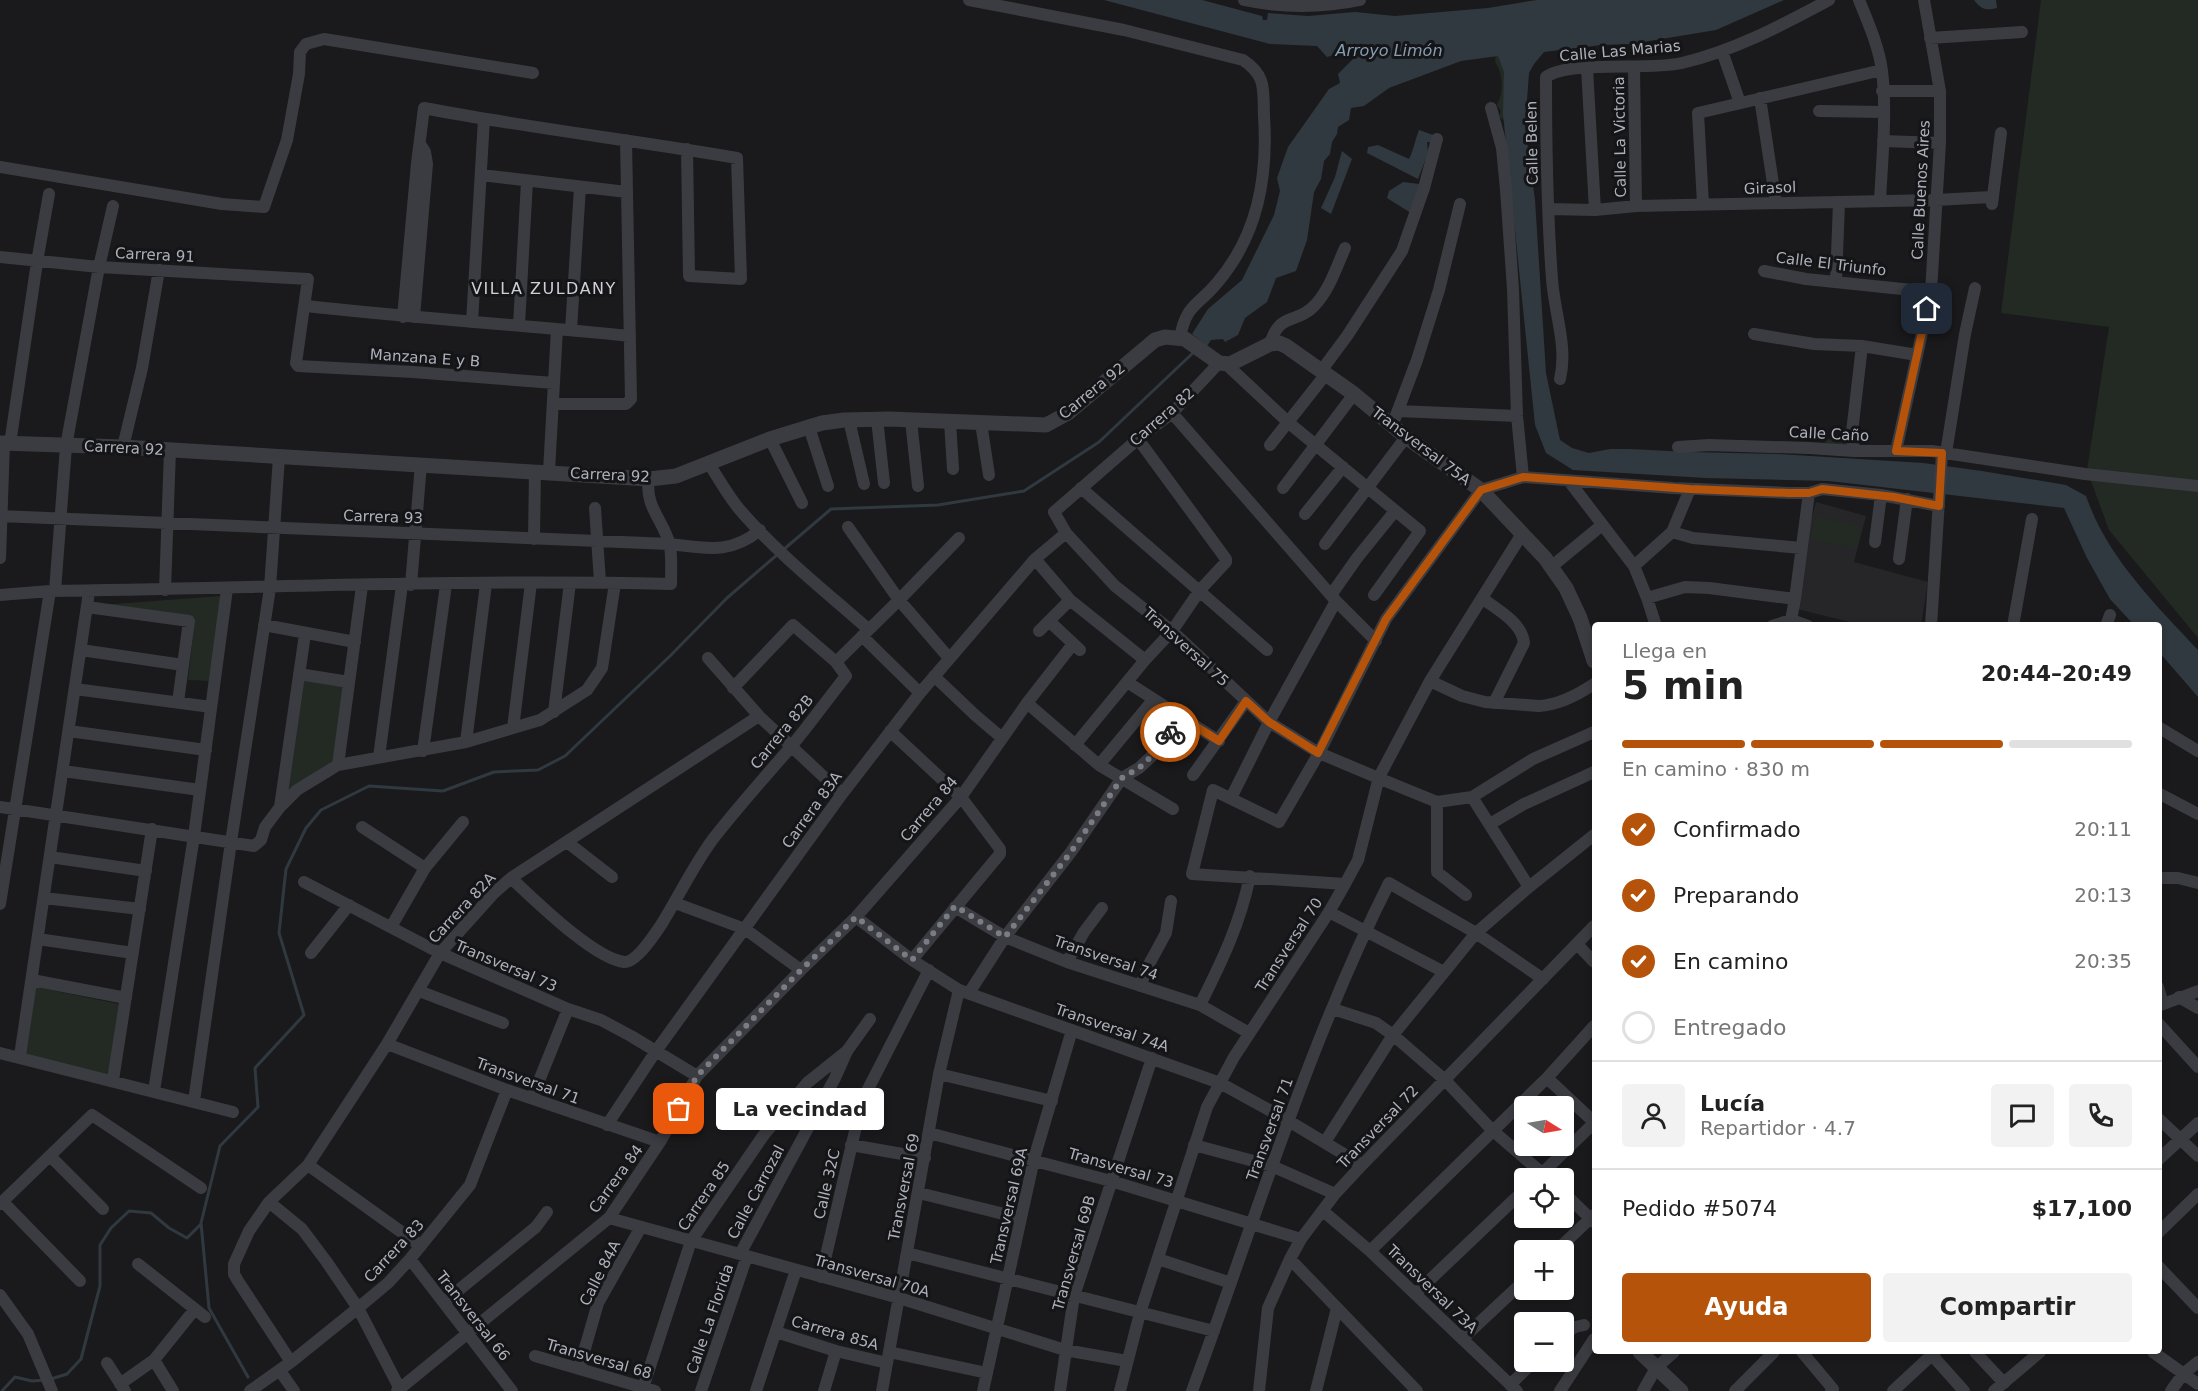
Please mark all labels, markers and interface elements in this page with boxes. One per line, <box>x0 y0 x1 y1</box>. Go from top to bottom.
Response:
street label: Calle Las Marias <box>1559 37 1682 65</box>
water label: Arroyo Limón <box>1334 41 1443 60</box>
street label: Calle La Victoria <box>1610 76 1630 198</box>
street label: Calle Belen <box>1522 101 1542 185</box>
street label: Calle Buenos Aires <box>1908 120 1934 260</box>
street label: Girasol <box>1744 178 1796 198</box>
street label: Carrera 91 <box>115 244 195 266</box>
street label: Calle El Triunfo <box>1775 248 1887 280</box>
district label: VILLA ZULDANY <box>471 279 617 298</box>
pin <box>1901 283 1952 334</box>
icon: home <box>1910 292 1943 325</box>
street label: Manzana E y B <box>369 345 481 371</box>
street label: Carrera 92 <box>1055 359 1129 423</box>
street label: Carrera 82 <box>1126 384 1198 450</box>
street label: Transversal 75A <box>1367 402 1475 490</box>
street label: Calle Caño <box>1788 423 1870 445</box>
street label: Carrera 92 <box>84 437 164 459</box>
street label: Carrera 92 <box>570 464 650 486</box>
street label: Carrera 93 <box>343 507 423 527</box>
street label: Transversal 75 <box>1139 603 1233 690</box>
text: Llega en <box>1622 639 1707 663</box>
text: 20:44–20:49 <box>1981 661 2132 686</box>
text: 5 min <box>1622 663 1744 708</box>
street label: Carrera 82B <box>747 691 817 773</box>
courier <box>1140 702 1200 762</box>
icon: bike <box>1154 716 1187 749</box>
text: En camino · 830 m <box>1622 757 1810 781</box>
street label: Carrera 83A <box>778 768 846 852</box>
street label: Carrera 84 <box>896 773 962 845</box>
icon: check <box>1622 813 1655 846</box>
text: Confirmado <box>1673 817 1801 842</box>
text: 20:11 <box>2074 817 2132 841</box>
street label: Carrera 82A <box>425 868 500 947</box>
icon: check <box>1622 879 1655 912</box>
text: Preparando <box>1673 883 1799 908</box>
text: 20:13 <box>2074 883 2132 907</box>
street label: Transversal 70 <box>1251 894 1326 996</box>
street label: Transversal 74 <box>1051 931 1160 984</box>
street label: Transversal 73 <box>451 936 560 996</box>
icon: check <box>1622 945 1655 978</box>
text: En camino <box>1673 949 1788 974</box>
text: 20:35 <box>2074 949 2132 973</box>
street label: Transversal 74A <box>1052 1000 1172 1056</box>
text: Entregado <box>1673 1015 1786 1040</box>
street label: Transversal 71 <box>473 1054 582 1108</box>
street label: Transversal 71 <box>1243 1075 1297 1184</box>
street label: Transversal 72 <box>1333 1082 1422 1173</box>
pin <box>653 1083 704 1134</box>
button: person <box>1622 1084 1685 1147</box>
button: chat <box>1991 1084 2054 1147</box>
button: phone <box>2069 1084 2132 1147</box>
callout: La vecindad <box>715 1088 883 1130</box>
text: Lucía <box>1700 1091 1765 1116</box>
icon: bag <box>662 1092 695 1125</box>
north arrow <box>1514 1096 1574 1156</box>
map controls <box>1514 1096 1574 1372</box>
text: La vecindad <box>733 1097 867 1121</box>
text: Repartidor · 4.7 <box>1700 1116 1856 1140</box>
street label: Transversal 69 <box>885 1132 923 1243</box>
street label: Carrera 84 <box>585 1141 647 1217</box>
street label: Calle Carrozal <box>724 1142 788 1242</box>
street label: Transversal 73 <box>1065 1144 1176 1192</box>
street label: Transversal 69A <box>987 1145 1031 1267</box>
street label: Calle 32C <box>810 1147 844 1221</box>
street label: Carrera 85 <box>674 1158 734 1234</box>
button: locate <box>1514 1168 1574 1228</box>
street label: Transversal 69B <box>1049 1193 1099 1314</box>
text: Pedido #5074 <box>1622 1196 1777 1221</box>
text: $17,100 <box>2032 1196 2132 1221</box>
street label: Carrera 83 <box>360 1216 428 1286</box>
street label: Calle 84A <box>576 1236 625 1309</box>
street label: Transversal 73A <box>1382 1240 1482 1337</box>
button: + <box>1514 1240 1574 1300</box>
street label: Transversal 70A <box>811 1251 932 1301</box>
street label: Calle La Florida <box>683 1262 737 1376</box>
street label: Transversal 66 <box>432 1267 514 1364</box>
button: Ayuda <box>1622 1273 1871 1342</box>
button: Compartir <box>1883 1273 2132 1342</box>
street label: Carrera 85A <box>789 1312 881 1354</box>
button: − <box>1514 1312 1574 1372</box>
street label: Transversal 68 <box>543 1335 654 1383</box>

